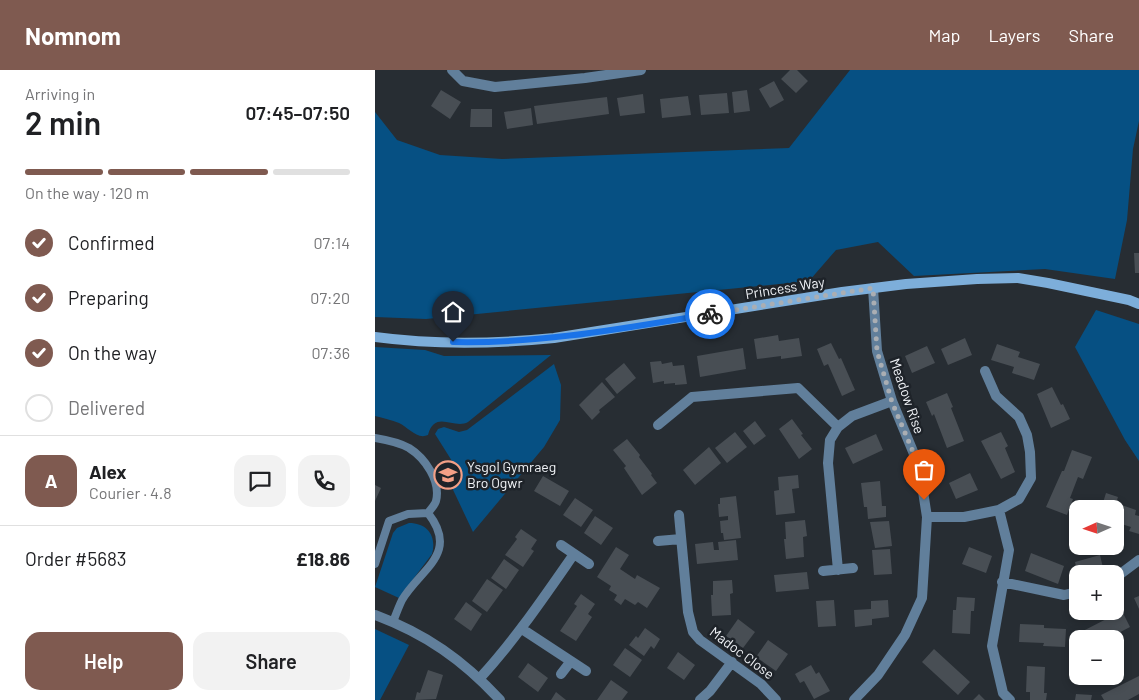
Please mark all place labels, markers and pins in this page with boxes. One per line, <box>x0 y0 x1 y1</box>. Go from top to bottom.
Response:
pin <box>432 291 474 342</box>
pin <box>903 449 945 500</box>
place label: Ysgol Gymraeg Bro Ogwr <box>467 458 556 491</box>
school or university icon: Ysgol Gymraeg Bro Ogwr <box>433 460 463 490</box>

